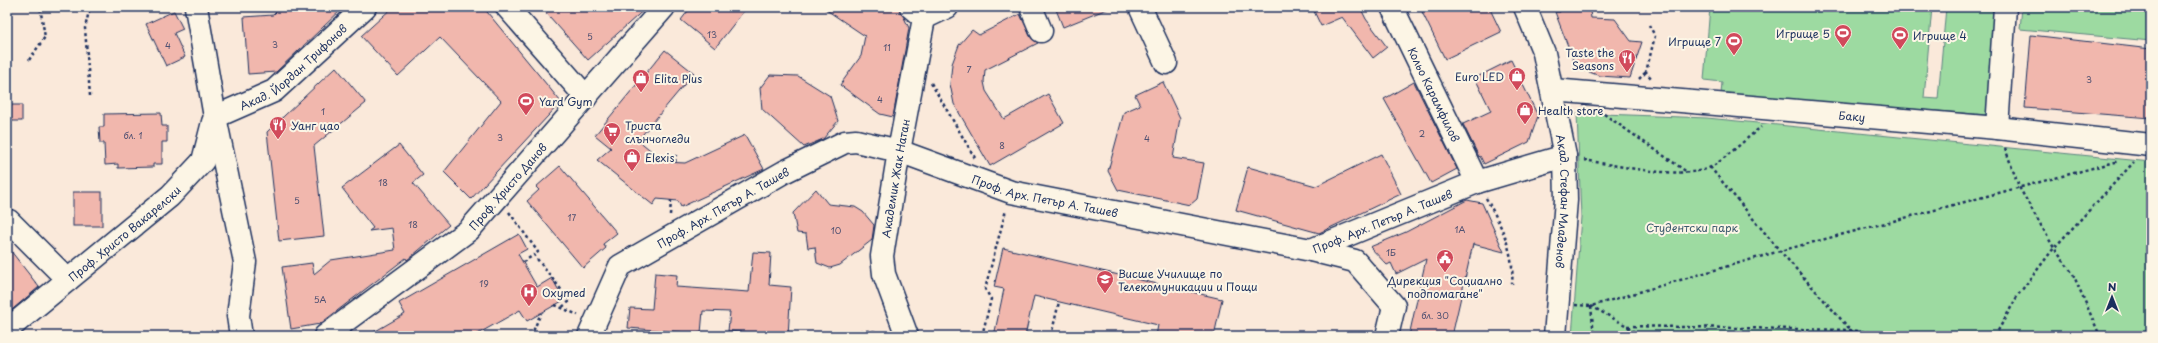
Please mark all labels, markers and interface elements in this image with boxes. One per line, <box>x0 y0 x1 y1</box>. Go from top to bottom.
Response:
street label: Акад. Йордан Трифонов <box>237 20 350 114</box>
sports icon: Игрище 5 <box>1833 23 1853 48</box>
place label: Игрище 5 <box>1776 25 1830 42</box>
sports icon: Игрище 4 <box>1890 25 1910 50</box>
house number: 13 <box>707 27 717 41</box>
place label: Игрище 4 <box>1913 27 1967 44</box>
house number: 5 <box>587 29 593 43</box>
sports icon: Игрище 7 <box>1724 31 1744 56</box>
place label: Игрище 7 <box>1668 33 1721 50</box>
house number: 3 <box>272 37 278 51</box>
house number: 4 <box>165 38 171 52</box>
house number: 11 <box>883 40 891 54</box>
street label: Кольо Карамфилов <box>1404 44 1465 145</box>
place label: Taste the Seasons <box>1565 44 1614 74</box>
restaurant icon: Taste the Seasons <box>1617 48 1637 73</box>
house number: 7 <box>966 62 972 76</box>
shop icon: Euro LED <box>1507 66 1527 91</box>
shop icon: Elita Plus <box>631 68 651 93</box>
place label: Euro LED <box>1455 68 1504 85</box>
place label: Elita Plus <box>654 70 702 87</box>
house number: 3 <box>2086 72 2092 86</box>
sports icon: Yard Gym <box>516 91 536 116</box>
house number: 4 <box>877 92 883 106</box>
place label: Yard Gym <box>539 93 593 110</box>
shop icon: Health store <box>1515 100 1535 125</box>
place label: Health store <box>1538 102 1603 119</box>
house number: 1 <box>321 104 325 118</box>
street label: Баку <box>1838 106 1866 125</box>
restaurant icon: Уанг цао <box>268 115 288 140</box>
place label: Уанг цао <box>291 117 340 134</box>
place label: Триста слънчогледи <box>625 117 690 147</box>
street label: Академик Жак Натан <box>877 117 913 239</box>
supermarket icon: Триста слънчогледи <box>602 121 622 146</box>
house number: 2 <box>1419 126 1425 140</box>
house number: бл. 1 <box>123 128 143 142</box>
house number: 3 <box>497 130 503 144</box>
house number: 4 <box>1144 131 1150 145</box>
street label: Акад. Стефан Младенов <box>1552 133 1575 269</box>
house number: 8 <box>999 138 1005 152</box>
street label: Проф. Христо Данов <box>464 139 550 234</box>
shop icon: Elexis <box>622 147 642 172</box>
place label: Elexis <box>645 149 674 166</box>
street label: Проф. Арх. Петър А. Ташев <box>654 162 792 252</box>
street label: Проф. Арх. Петър А. Ташев <box>970 170 1119 221</box>
house number: 18 <box>378 175 388 189</box>
street label: Проф. Христо Вакарелски <box>64 182 184 285</box>
street label: Проф. Арх. Петър А. Ташев <box>1310 185 1455 257</box>
house number: 5 <box>294 193 300 207</box>
house number: 17 <box>568 210 577 224</box>
house number: 18 <box>408 217 418 231</box>
park label: Студентски парк <box>1646 219 1739 236</box>
house number: 1А <box>1455 222 1466 236</box>
house number: 10 <box>831 223 842 237</box>
house number: 1Б <box>1386 245 1396 259</box>
public building icon: Дирекция "Социално подпомагане" <box>1435 248 1455 273</box>
place label: Висше Училище по Телекомуникации и Пощи <box>1118 265 1257 295</box>
school or university icon: Висше Училище по Телекомуникации и Пощи <box>1095 269 1115 294</box>
place label: Дирекция "Социално подпомагане" <box>1387 272 1502 302</box>
house number: 19 <box>479 276 489 290</box>
north arrow <box>2092 277 2132 317</box>
text: N <box>2108 278 2117 295</box>
hospital icon: Oxymed <box>519 282 539 307</box>
place label: Oxymed <box>542 284 586 301</box>
house number: 5А <box>314 292 326 306</box>
house number: бл. 30 <box>1421 308 1449 322</box>

